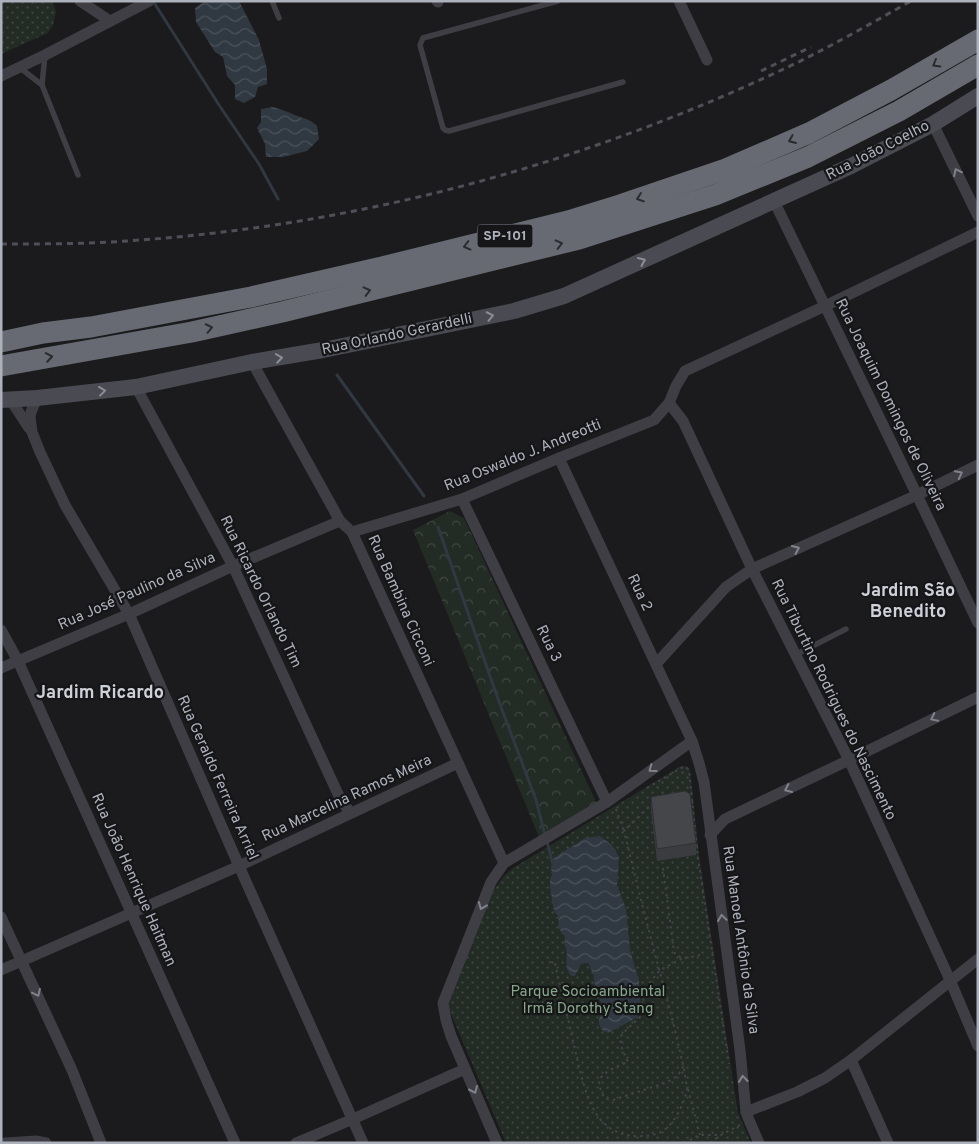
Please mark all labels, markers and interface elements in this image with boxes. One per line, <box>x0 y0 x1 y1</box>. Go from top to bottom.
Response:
one-way arrow <box>932 58 941 68</box>
street label: Rua João Coelho <box>823 117 933 185</box>
one-way arrow <box>788 134 797 145</box>
one-way arrow <box>952 168 963 177</box>
one-way arrow <box>637 192 645 202</box>
road number: SP-101 <box>478 225 532 248</box>
one-way arrow <box>555 239 564 250</box>
one-way arrow <box>463 240 471 251</box>
one-way arrow <box>637 256 646 267</box>
one-way arrow <box>363 286 372 297</box>
street label: Rua Joaquim Domingos de Oliveira <box>830 296 950 514</box>
street label: Rua Orlando Gerardelli <box>320 310 474 360</box>
one-way arrow <box>485 311 494 322</box>
one-way arrow <box>205 323 213 334</box>
one-way arrow <box>45 353 54 363</box>
one-way arrow <box>274 353 283 363</box>
one-way arrow <box>98 386 106 397</box>
street label: Rua Oswaldo J. Andreotti <box>442 416 604 496</box>
one-way arrow <box>954 470 963 480</box>
street label: Rua Ricardo Orlando Tim <box>215 513 305 671</box>
street label: Rua Bambina Cicconi <box>362 532 438 670</box>
one-way arrow <box>791 545 800 556</box>
street label: Rua José Paulino da Silva <box>55 549 219 635</box>
street label: Rua 2 <box>622 571 656 615</box>
street label: Rua Tiburtino Rodrigues do Nascimento <box>766 576 900 824</box>
district label: Jardim São Benedito <box>861 580 955 624</box>
street label: Rua 3 <box>531 622 565 666</box>
district label: Jardim Ricardo <box>36 682 164 705</box>
street label: Rua Geraldo Ferreira Arriel <box>172 693 262 863</box>
one-way arrow <box>930 712 939 722</box>
street label: Rua Marcelina Ramos Meira <box>259 751 435 847</box>
one-way arrow <box>649 764 658 772</box>
one-way arrow <box>784 783 793 793</box>
street label: Rua João Henrique Haitman <box>86 790 180 970</box>
street label: Rua Manoel Antônio da Silva <box>717 845 763 1035</box>
one-way arrow <box>477 901 488 910</box>
one-way arrow <box>717 914 728 922</box>
park label: Parque Socioambiental Irmã Dorothy Stang <box>510 983 666 1019</box>
one-way arrow <box>30 988 41 997</box>
one-way arrow <box>738 1075 749 1083</box>
one-way arrow <box>468 1085 479 1094</box>

